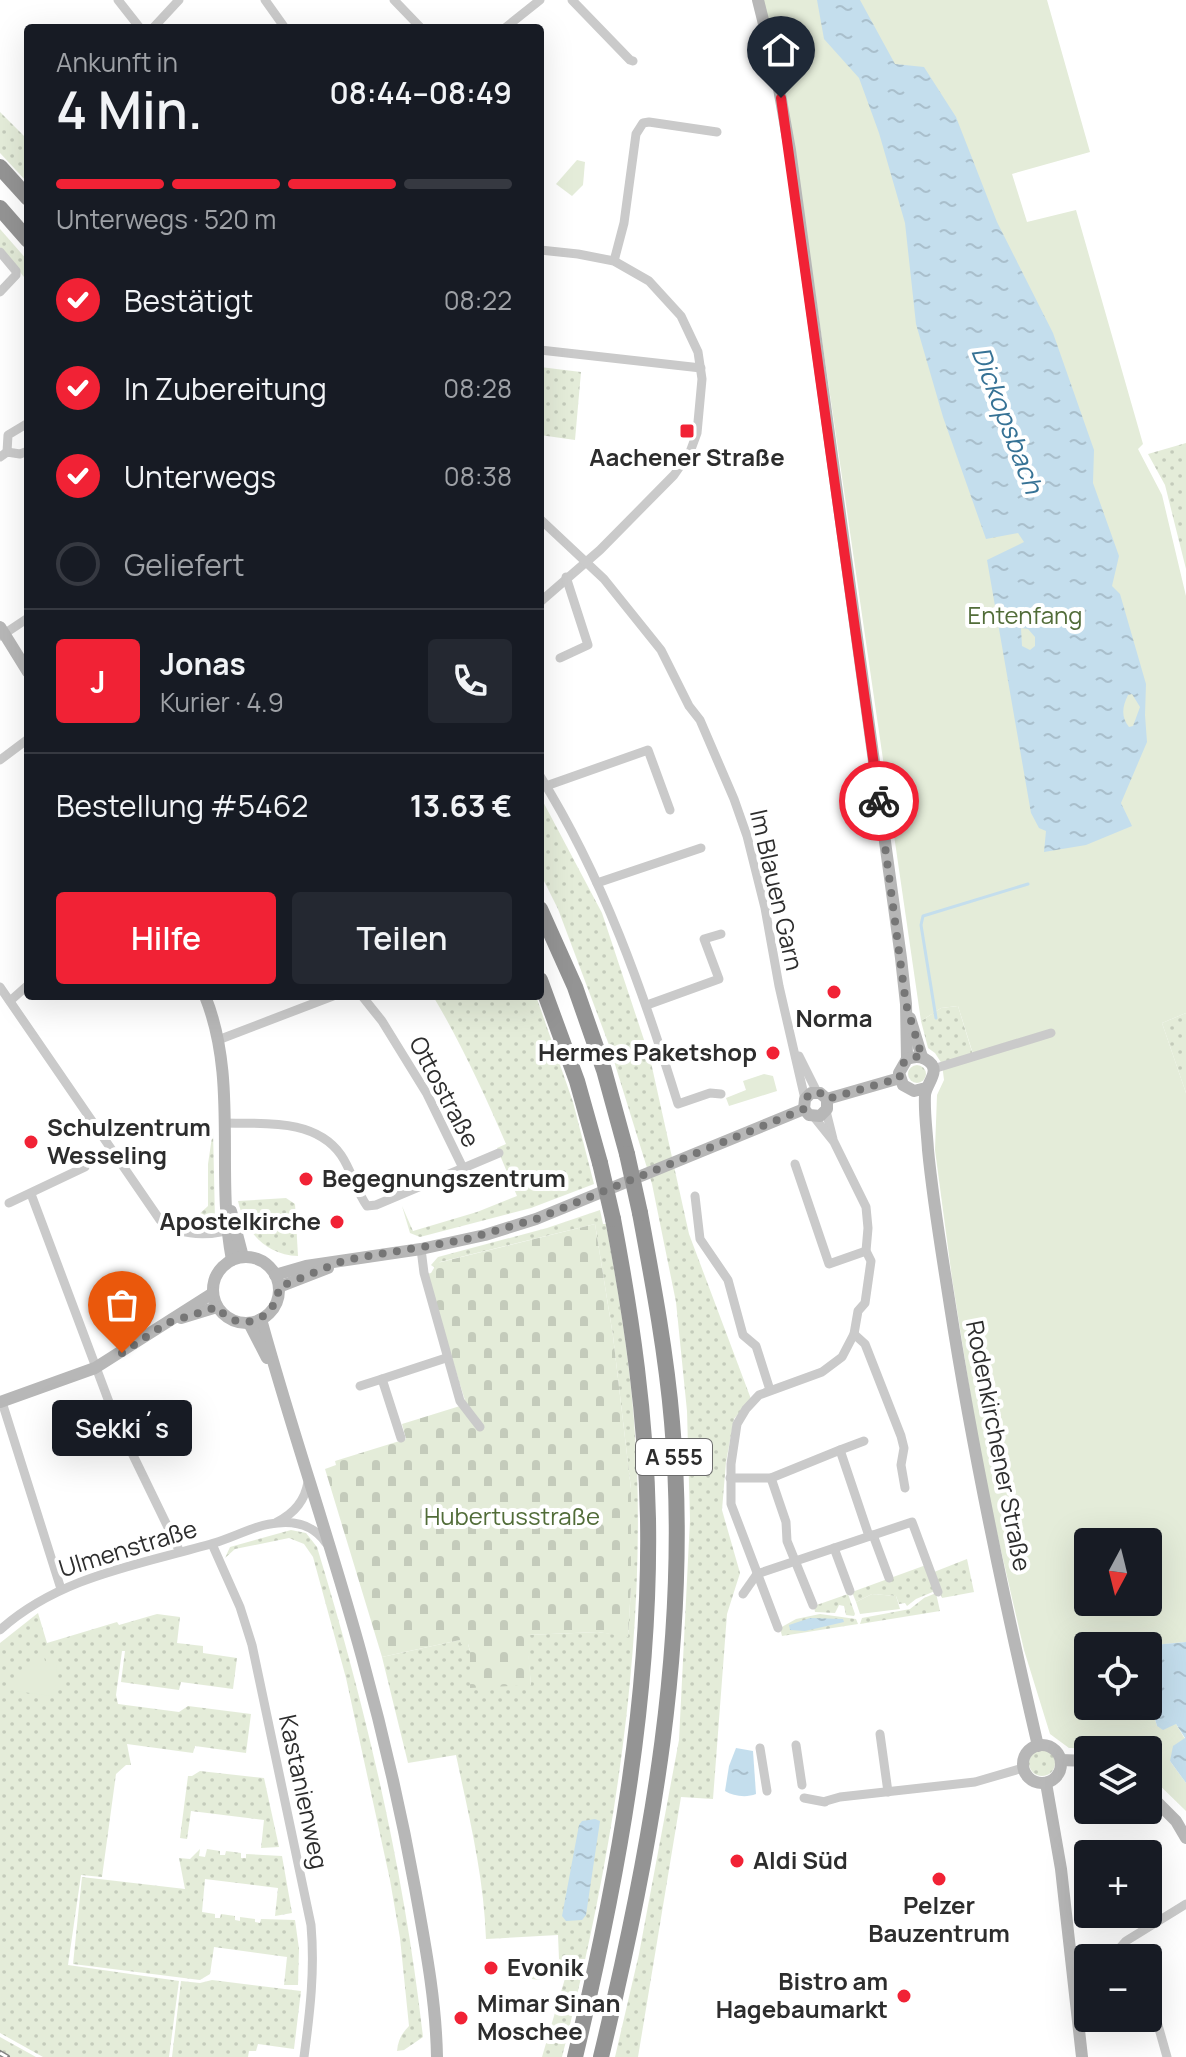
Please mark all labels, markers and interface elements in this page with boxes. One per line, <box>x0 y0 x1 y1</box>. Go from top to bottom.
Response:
pin <box>747 16 815 98</box>
icon: home <box>759 28 803 72</box>
text: Ankunft in <box>56 44 178 80</box>
text: 08:44–08:49 <box>329 72 512 113</box>
text: 4 Min. <box>56 74 203 145</box>
text: Unterwegs · 520 m <box>56 201 276 237</box>
icon: check <box>56 278 100 322</box>
text: Bestätigt <box>124 280 253 321</box>
text: 08:22 <box>444 282 512 318</box>
water label: Dickopsbach <box>963 341 1053 500</box>
icon: check <box>56 366 100 410</box>
text: In Zubereitung <box>124 368 327 409</box>
text: 08:28 <box>443 370 512 406</box>
marker: Aachener Straße <box>678 422 696 440</box>
place label: Aachener Straße <box>589 440 785 473</box>
icon: check <box>56 454 100 498</box>
text: Unterwegs <box>124 456 276 497</box>
text: 08:38 <box>444 458 512 494</box>
text: Geliefert <box>124 544 245 585</box>
park label: Entenfang <box>968 598 1082 631</box>
button: phone <box>428 639 512 723</box>
text: Jonas <box>160 643 246 684</box>
text: J <box>90 661 106 702</box>
text: Kurier · 4.9 <box>160 684 284 720</box>
courier <box>839 761 919 841</box>
icon: bike <box>857 779 901 823</box>
text: Bestellung #5462 <box>56 785 308 826</box>
text: 13.63 € <box>410 785 512 826</box>
street label: Im Blauen Garn <box>743 806 812 974</box>
button: Hilfe <box>56 892 276 984</box>
button: Teilen <box>292 892 512 984</box>
marker: Norma <box>825 983 843 1001</box>
place label: Norma <box>795 1001 873 1034</box>
street label: Ottostraße <box>402 1030 488 1153</box>
place label: Hermes Paketshop <box>538 1035 757 1068</box>
marker: Hermes Paketshop <box>764 1044 782 1062</box>
place label: Schulzentrum Wesseling <box>47 1110 211 1171</box>
marker: Schulzentrum Wesseling <box>22 1133 40 1151</box>
place label: Begegnungszentrum <box>322 1161 566 1194</box>
marker: Begegnungszentrum <box>297 1170 315 1188</box>
place label: Apostelkirche <box>159 1204 321 1237</box>
marker: Apostelkirche <box>328 1213 346 1231</box>
pin <box>88 1271 156 1353</box>
icon: bag <box>100 1283 144 1327</box>
street label: Rodenkirchener Straße <box>959 1318 1040 1574</box>
callout: Sekki´s <box>52 1401 192 1457</box>
text: Sekki´s <box>75 1410 169 1446</box>
road number: A 555 <box>636 1439 712 1475</box>
park label: Hubertusstraße <box>424 1499 600 1532</box>
street label: Ulmenstraße <box>54 1511 201 1584</box>
north arrow <box>1074 1528 1162 1616</box>
map controls <box>1074 1528 1162 2032</box>
button: locate <box>1074 1632 1162 1720</box>
street label: Kastanienweg <box>272 1711 337 1872</box>
button: layers <box>1074 1736 1162 1824</box>
button: + <box>1074 1840 1162 1928</box>
place label: Aldi Süd <box>753 1843 848 1876</box>
marker: Aldi Süd <box>728 1852 746 1870</box>
marker: Pelzer Bauzentrum <box>930 1870 948 1888</box>
place label: Pelzer Bauzentrum <box>868 1888 1010 1949</box>
button: − <box>1074 1944 1162 2032</box>
place label: Evonik <box>507 1950 584 1983</box>
marker: Evonik <box>482 1959 500 1977</box>
place label: Bistro am Hagebaumarkt <box>716 1964 888 2025</box>
place label: Mimar Sinan Moschee <box>477 1986 620 2047</box>
marker: Bistro am Hagebaumarkt <box>895 1987 913 2005</box>
marker: Mimar Sinan Moschee <box>452 2009 470 2027</box>

